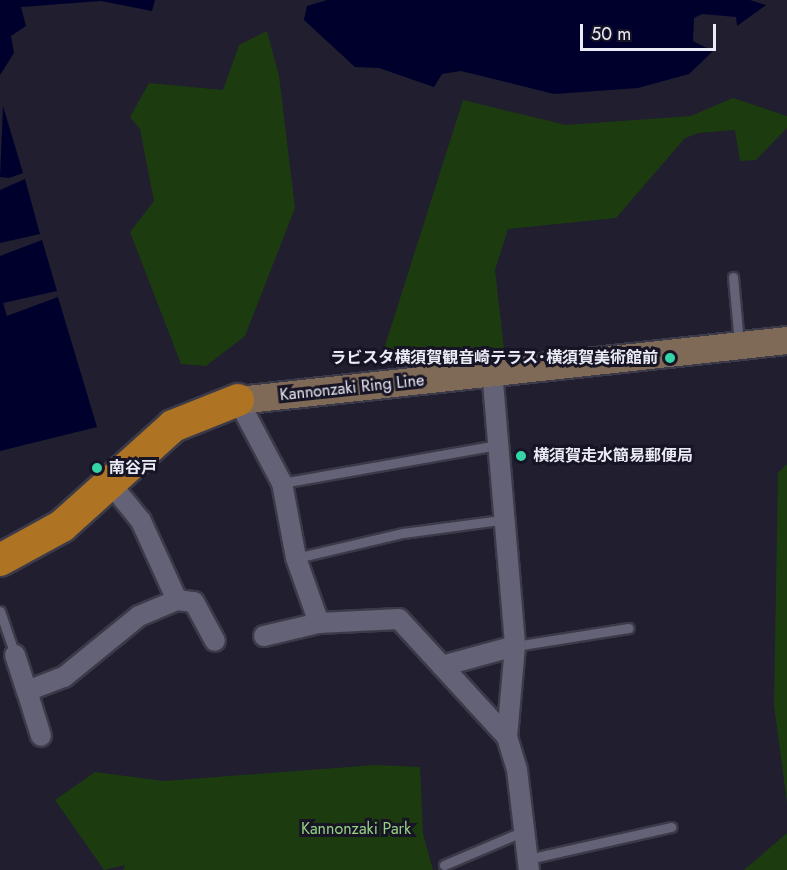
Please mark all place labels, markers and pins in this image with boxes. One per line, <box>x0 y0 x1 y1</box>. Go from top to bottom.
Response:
place label: ラビスタ横須賀観音崎テラス･横須賀美術館前 <box>330 348 658 368</box>
marker: ラビスタ横須賀観音崎テラス･横須賀美術館前 <box>663 351 677 365</box>
place label: 横須賀走水簡易郵便局 <box>533 446 693 466</box>
marker: 横須賀走水簡易郵便局 <box>514 449 528 463</box>
place label: 南谷戸 <box>109 458 157 478</box>
marker: 南谷戸 <box>90 461 104 475</box>

